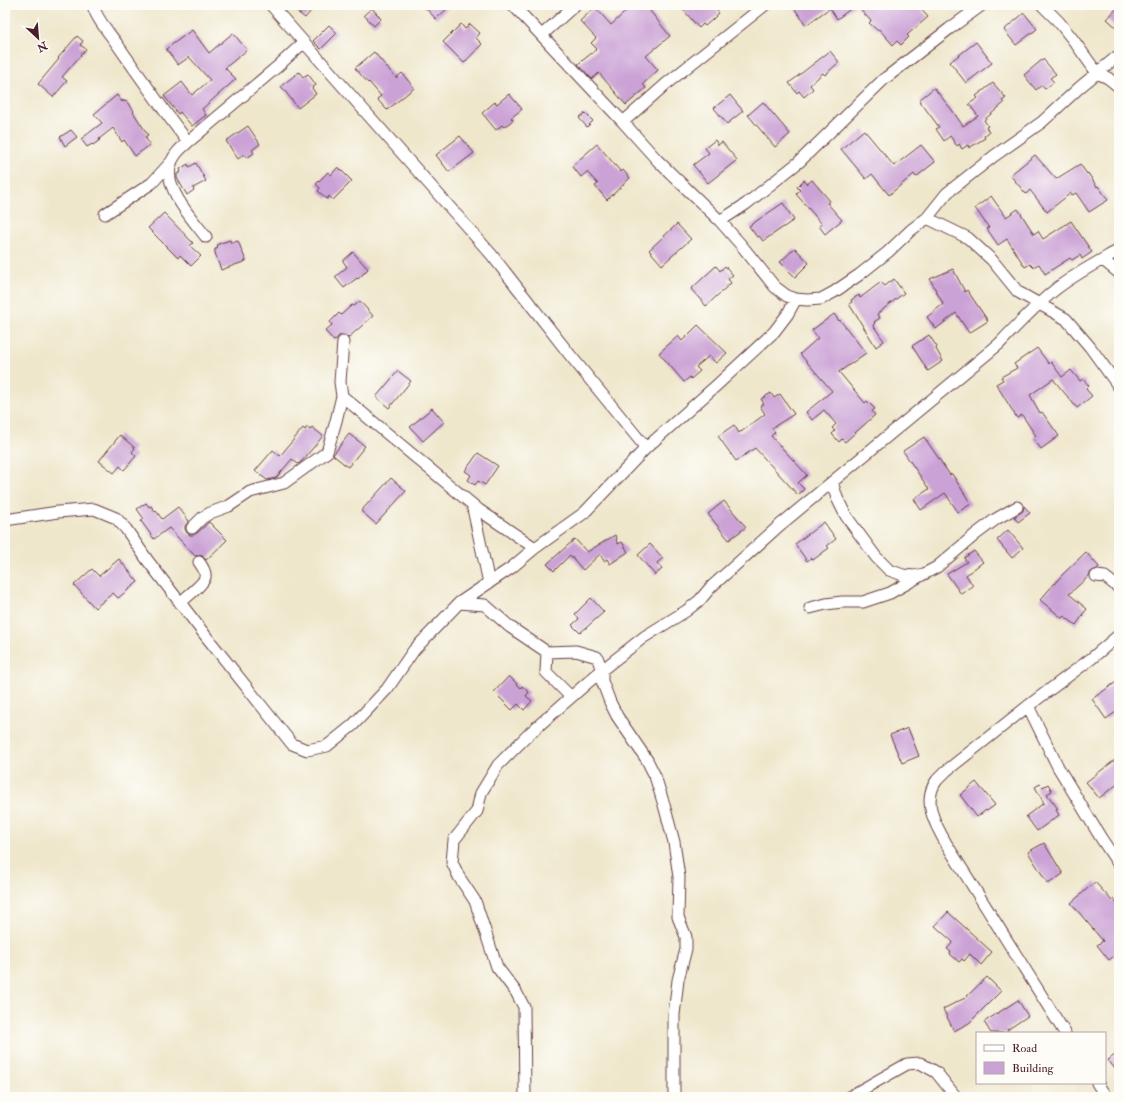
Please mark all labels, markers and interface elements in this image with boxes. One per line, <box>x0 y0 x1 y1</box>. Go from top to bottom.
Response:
north arrow <box>18 18 58 58</box>
text: N <box>34 38 50 55</box>
legend <box>976 1032 1106 1084</box>
text: Road <box>1012 1041 1037 1056</box>
text: Building <box>1012 1061 1055 1076</box>

